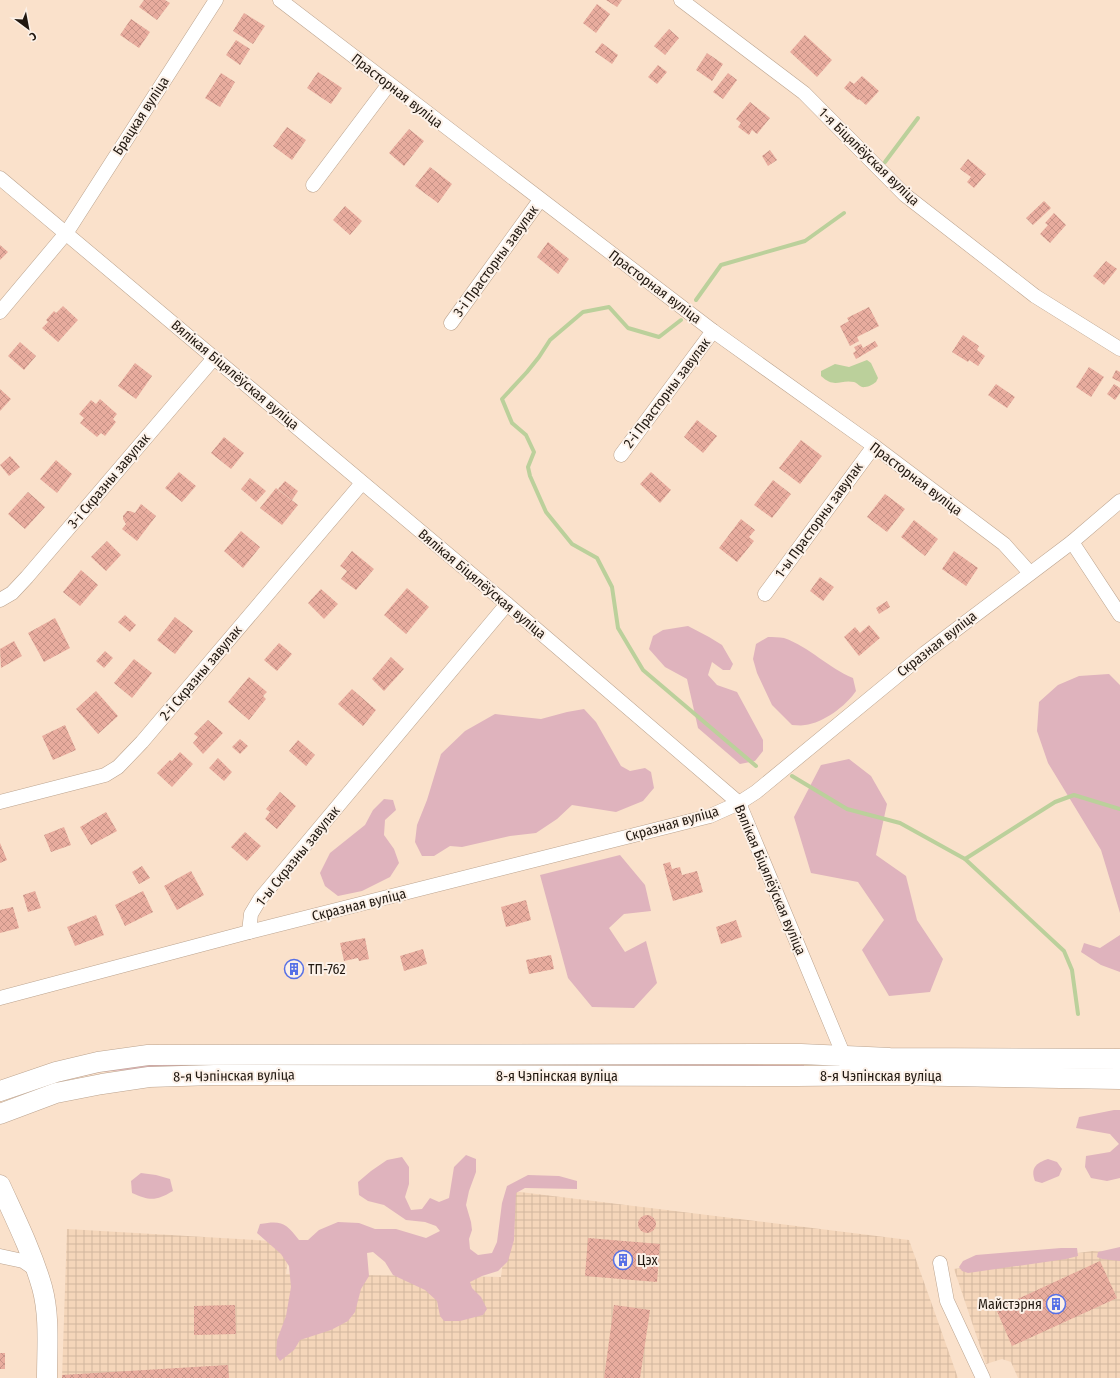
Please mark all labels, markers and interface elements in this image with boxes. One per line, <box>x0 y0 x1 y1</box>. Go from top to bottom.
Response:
north arrow <box>8 8 48 48</box>
text: С <box>27 29 39 43</box>
street label: Прасторная вуліца <box>348 50 446 132</box>
street label: Брацкая вуліца <box>109 73 173 159</box>
street label: 1-я Біцялёўская вуліца <box>815 105 923 210</box>
street label: 3-і Прасторны завулак <box>450 202 542 320</box>
street label: Прасторная вуліца <box>605 247 705 327</box>
street label: Вялікая Біцялёўская вуліца <box>168 317 302 434</box>
street label: 2-і Прасторны завулак <box>620 334 714 451</box>
street label: 3-і Скразны завулак <box>64 430 154 532</box>
street label: Прасторная вуліца <box>866 439 966 519</box>
street label: 1-ы Прасторны завулак <box>771 459 867 581</box>
street label: Вялікая Біцялёўская вуліца <box>415 526 549 643</box>
street label: Скразная вуліца <box>894 608 980 680</box>
street label: 2-і Скразны завулак <box>156 622 246 724</box>
street label: 1-ы Скразны завулак <box>252 802 344 909</box>
street label: Вялікая Біцялёўская вуліца <box>731 802 809 958</box>
street label: Скразная вуліца <box>623 803 721 845</box>
street label: Скразная вуліца <box>310 885 408 925</box>
building icon: ТП-762 <box>283 958 305 980</box>
place label: ТП-762 <box>308 961 346 978</box>
street label: 8-я Чэпінская вуліца <box>173 1066 295 1086</box>
street label: 8-я Чэпінская вуліца <box>496 1068 618 1085</box>
street label: 8-я Чэпінская вуліца <box>820 1068 942 1085</box>
building icon: Цэх <box>612 1249 634 1271</box>
place label: Цэх <box>637 1252 658 1269</box>
building icon: Майстэрня <box>1045 1293 1067 1315</box>
place label: Майстэрня <box>978 1296 1042 1313</box>

